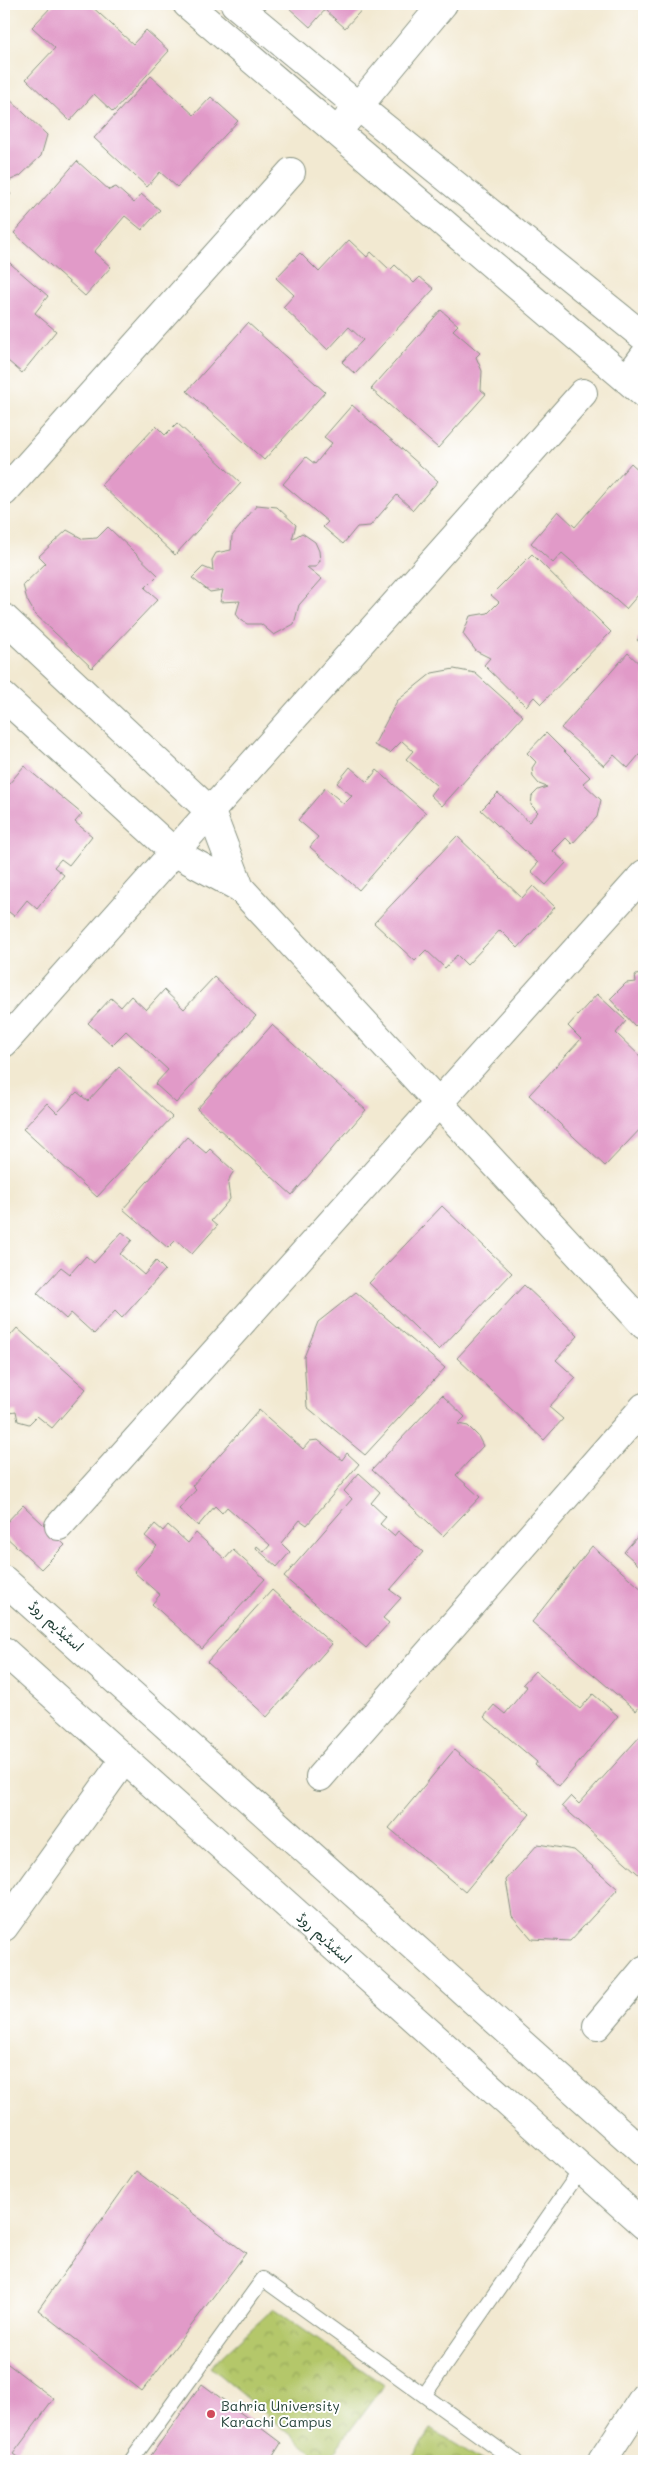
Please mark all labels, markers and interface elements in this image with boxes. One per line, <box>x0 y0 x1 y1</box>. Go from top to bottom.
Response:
street label: اسٹیڈیم روڈ <box>23 1596 88 1657</box>
street label: اسٹیڈیم روڈ <box>291 1908 356 1969</box>
place label: Bahria University Karachi Campus <box>221 2396 340 2431</box>
marker: Bahria University Karachi Campus <box>205 2408 217 2420</box>

